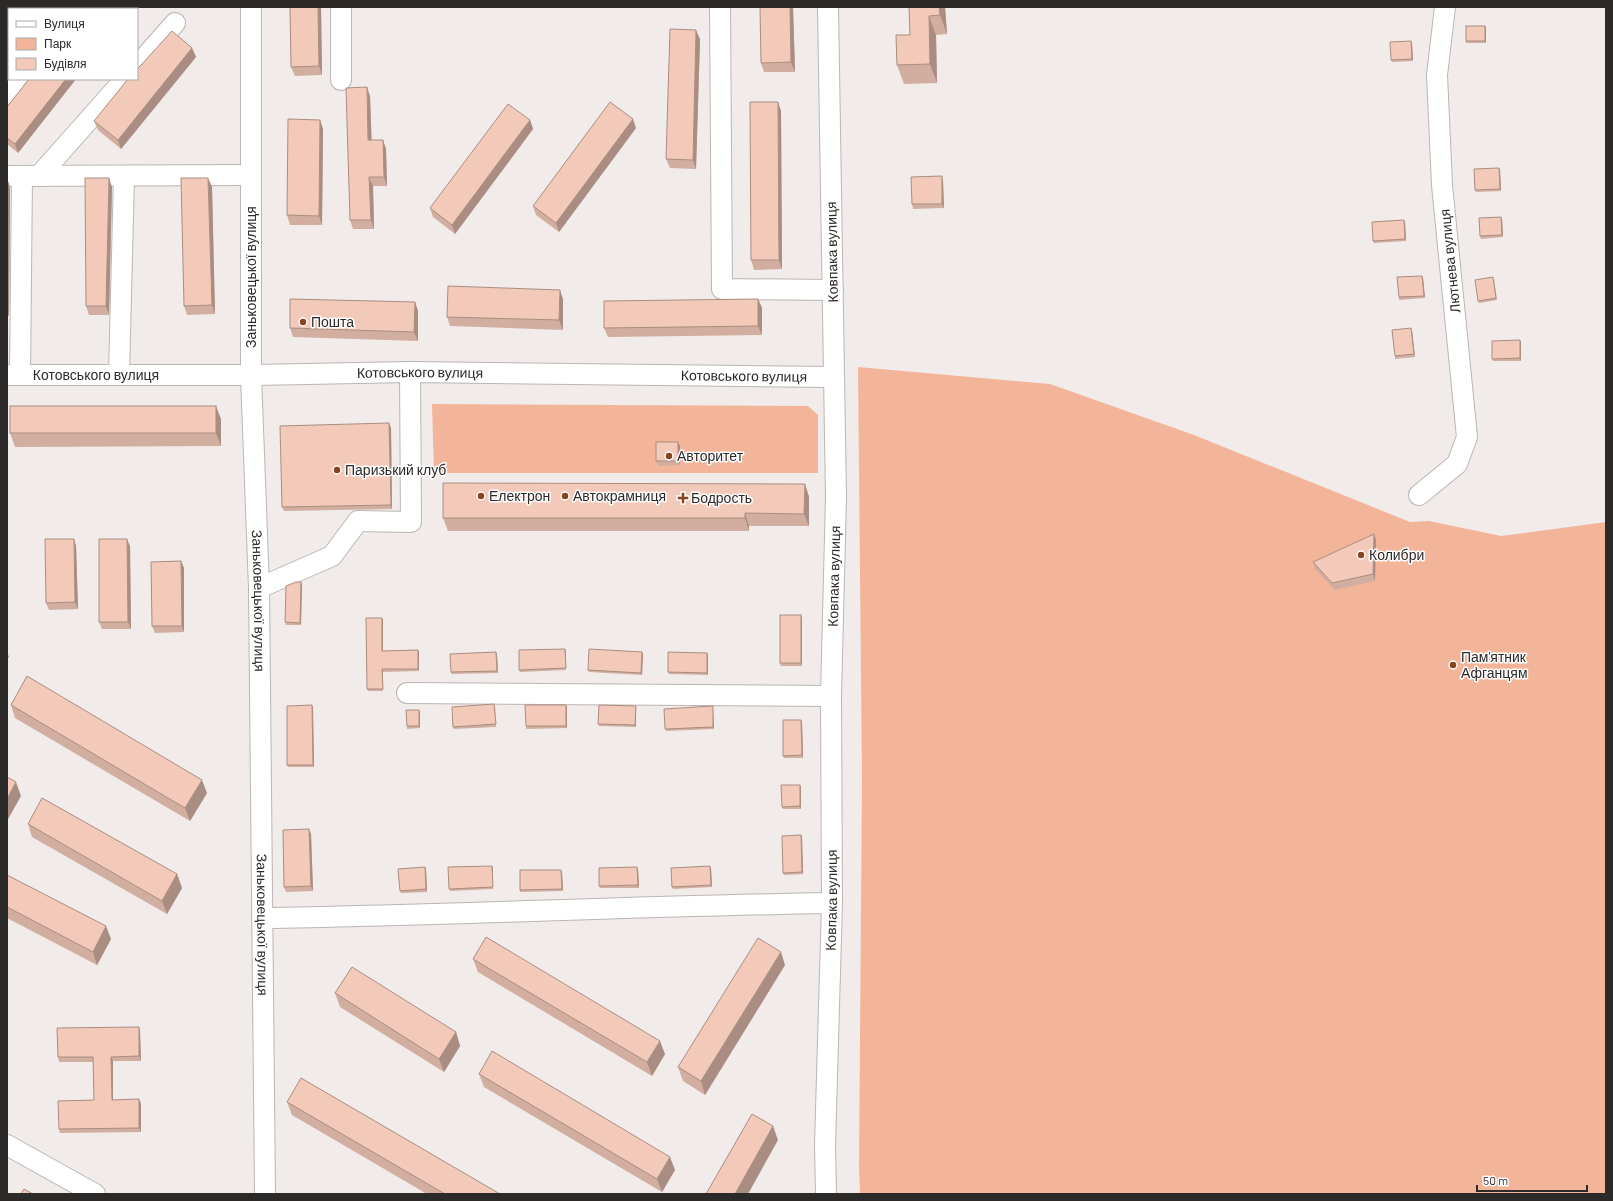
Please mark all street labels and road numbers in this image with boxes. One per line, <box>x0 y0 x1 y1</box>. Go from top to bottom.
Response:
street label: Ковпака вулиця <box>822 201 841 303</box>
street label: Заньковецької вулиця <box>242 206 259 348</box>
street label: Лютнева вулиця <box>1436 208 1463 314</box>
street label: Котовського вулиця <box>357 363 483 381</box>
street label: Котовського вулиця <box>33 366 159 383</box>
street label: Котовського вулиця <box>681 366 807 385</box>
street label: Ковпака вулиця <box>824 525 843 627</box>
street label: Заньковецької вулиця <box>249 530 269 672</box>
street label: Ковпака вулиця <box>822 849 840 951</box>
street label: Заньковецької вулиця <box>254 854 272 996</box>

